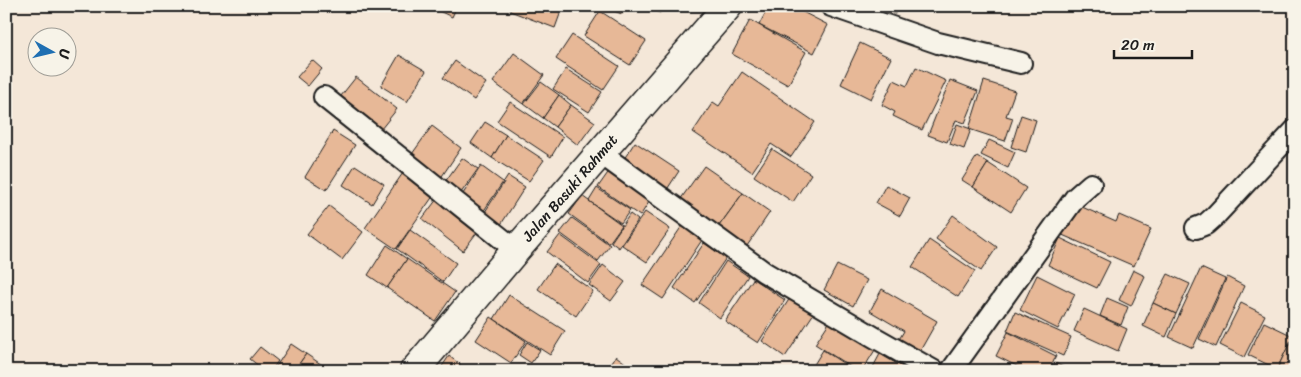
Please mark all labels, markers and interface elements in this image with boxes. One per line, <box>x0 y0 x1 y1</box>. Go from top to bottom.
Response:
north arrow <box>28 28 78 78</box>
scale bar <box>1114 28 1191 60</box>
text: 20 m <box>1121 32 1155 58</box>
text: U <box>51 47 77 61</box>
street label: Jalan Basuki Rahmat <box>515 128 625 249</box>

